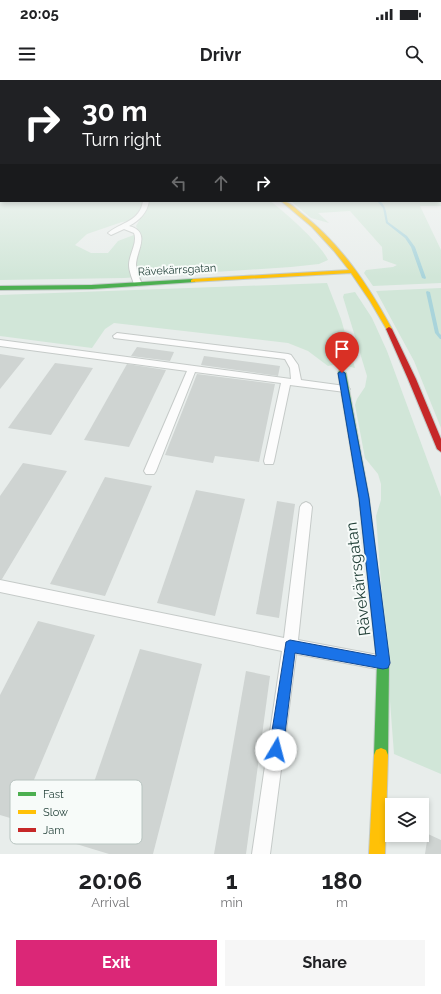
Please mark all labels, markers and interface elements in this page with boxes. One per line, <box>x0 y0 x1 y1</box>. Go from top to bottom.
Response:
text: 20:05 <box>20 5 59 23</box>
icon: menu <box>16 43 38 65</box>
icon: search <box>403 43 425 65</box>
text: Drivr <box>200 44 241 65</box>
text: 30 m <box>82 95 148 128</box>
icon: right <box>16 96 68 148</box>
text: Turn right <box>82 129 161 150</box>
icon: left <box>168 172 190 194</box>
icon: ahead <box>210 172 232 194</box>
icon: right <box>252 172 274 194</box>
street label: Rävekärrsgatan <box>137 261 217 279</box>
pin <box>325 332 359 373</box>
icon: arrive <box>331 338 353 360</box>
street label: Rävekärrsgatan <box>342 521 374 637</box>
position arrow <box>255 729 297 771</box>
legend <box>10 780 142 844</box>
text: Fast <box>43 788 64 801</box>
map controls <box>385 798 429 842</box>
button: layers <box>385 798 429 842</box>
text: Slow <box>43 806 68 819</box>
text: Jam <box>43 824 64 837</box>
text: 20:06 <box>79 866 142 895</box>
text: 1 <box>226 866 238 895</box>
text: 180 <box>321 866 362 895</box>
text: Arrival <box>91 895 129 910</box>
text: min <box>221 895 243 910</box>
text: m <box>336 895 348 910</box>
button: Exit <box>16 940 217 986</box>
button: Share <box>225 940 425 986</box>

